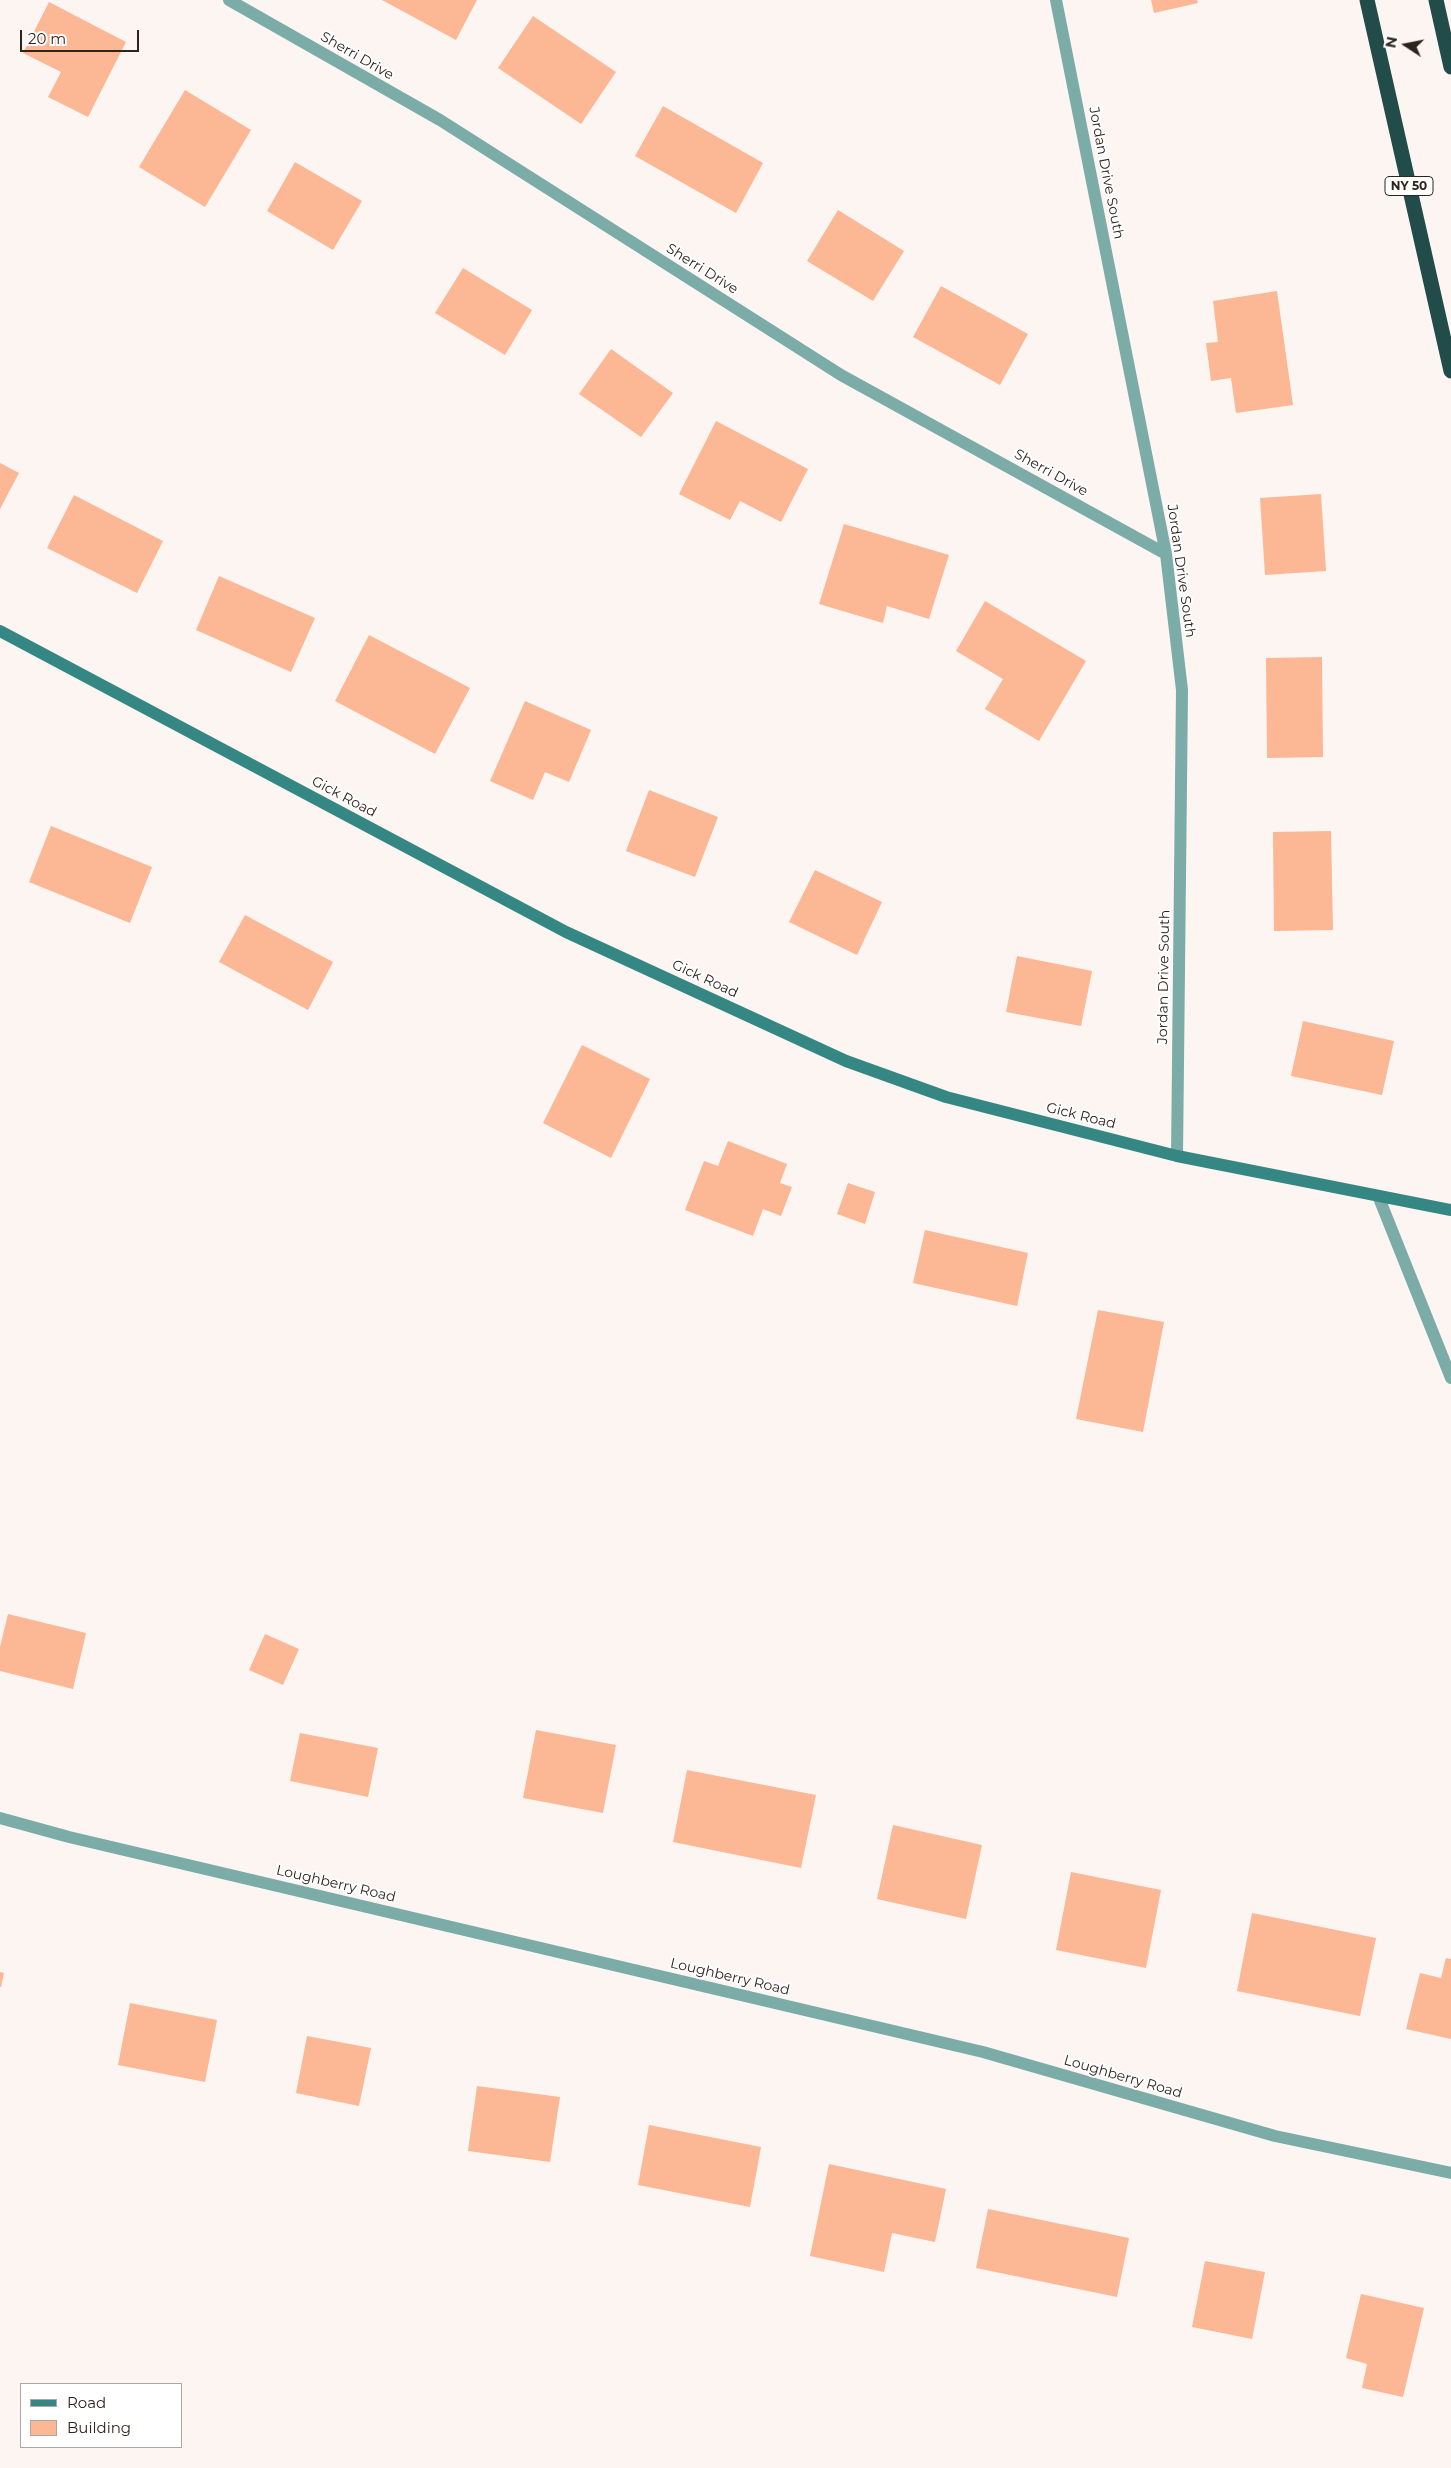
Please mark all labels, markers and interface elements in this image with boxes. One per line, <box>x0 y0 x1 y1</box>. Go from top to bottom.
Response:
scale bar <box>22 20 141 52</box>
north arrow <box>1381 20 1431 70</box>
street label: Sherri Drive <box>317 28 397 84</box>
text: 20 m <box>28 29 66 48</box>
text: N <box>1381 35 1401 49</box>
street label: Jordan Drive South <box>1085 105 1127 241</box>
road number: NY 50 <box>1385 177 1433 196</box>
street label: Sherri Drive <box>663 240 741 298</box>
street label: Sherri Drive <box>1011 446 1091 500</box>
street label: Jordan Drive South <box>1163 503 1199 639</box>
street label: Gick Road <box>309 773 379 821</box>
street label: Jordan Drive South <box>1154 910 1174 1044</box>
street label: Gick Road <box>669 956 741 1002</box>
street label: Gick Road <box>1045 1099 1117 1133</box>
street label: Loughberry Road <box>275 1862 397 1906</box>
street label: Loughberry Road <box>669 1955 791 1999</box>
street label: Loughberry Road <box>1062 2052 1184 2102</box>
legend <box>20 2383 182 2448</box>
text: Road <box>67 2393 106 2412</box>
text: Building <box>67 2418 131 2437</box>

